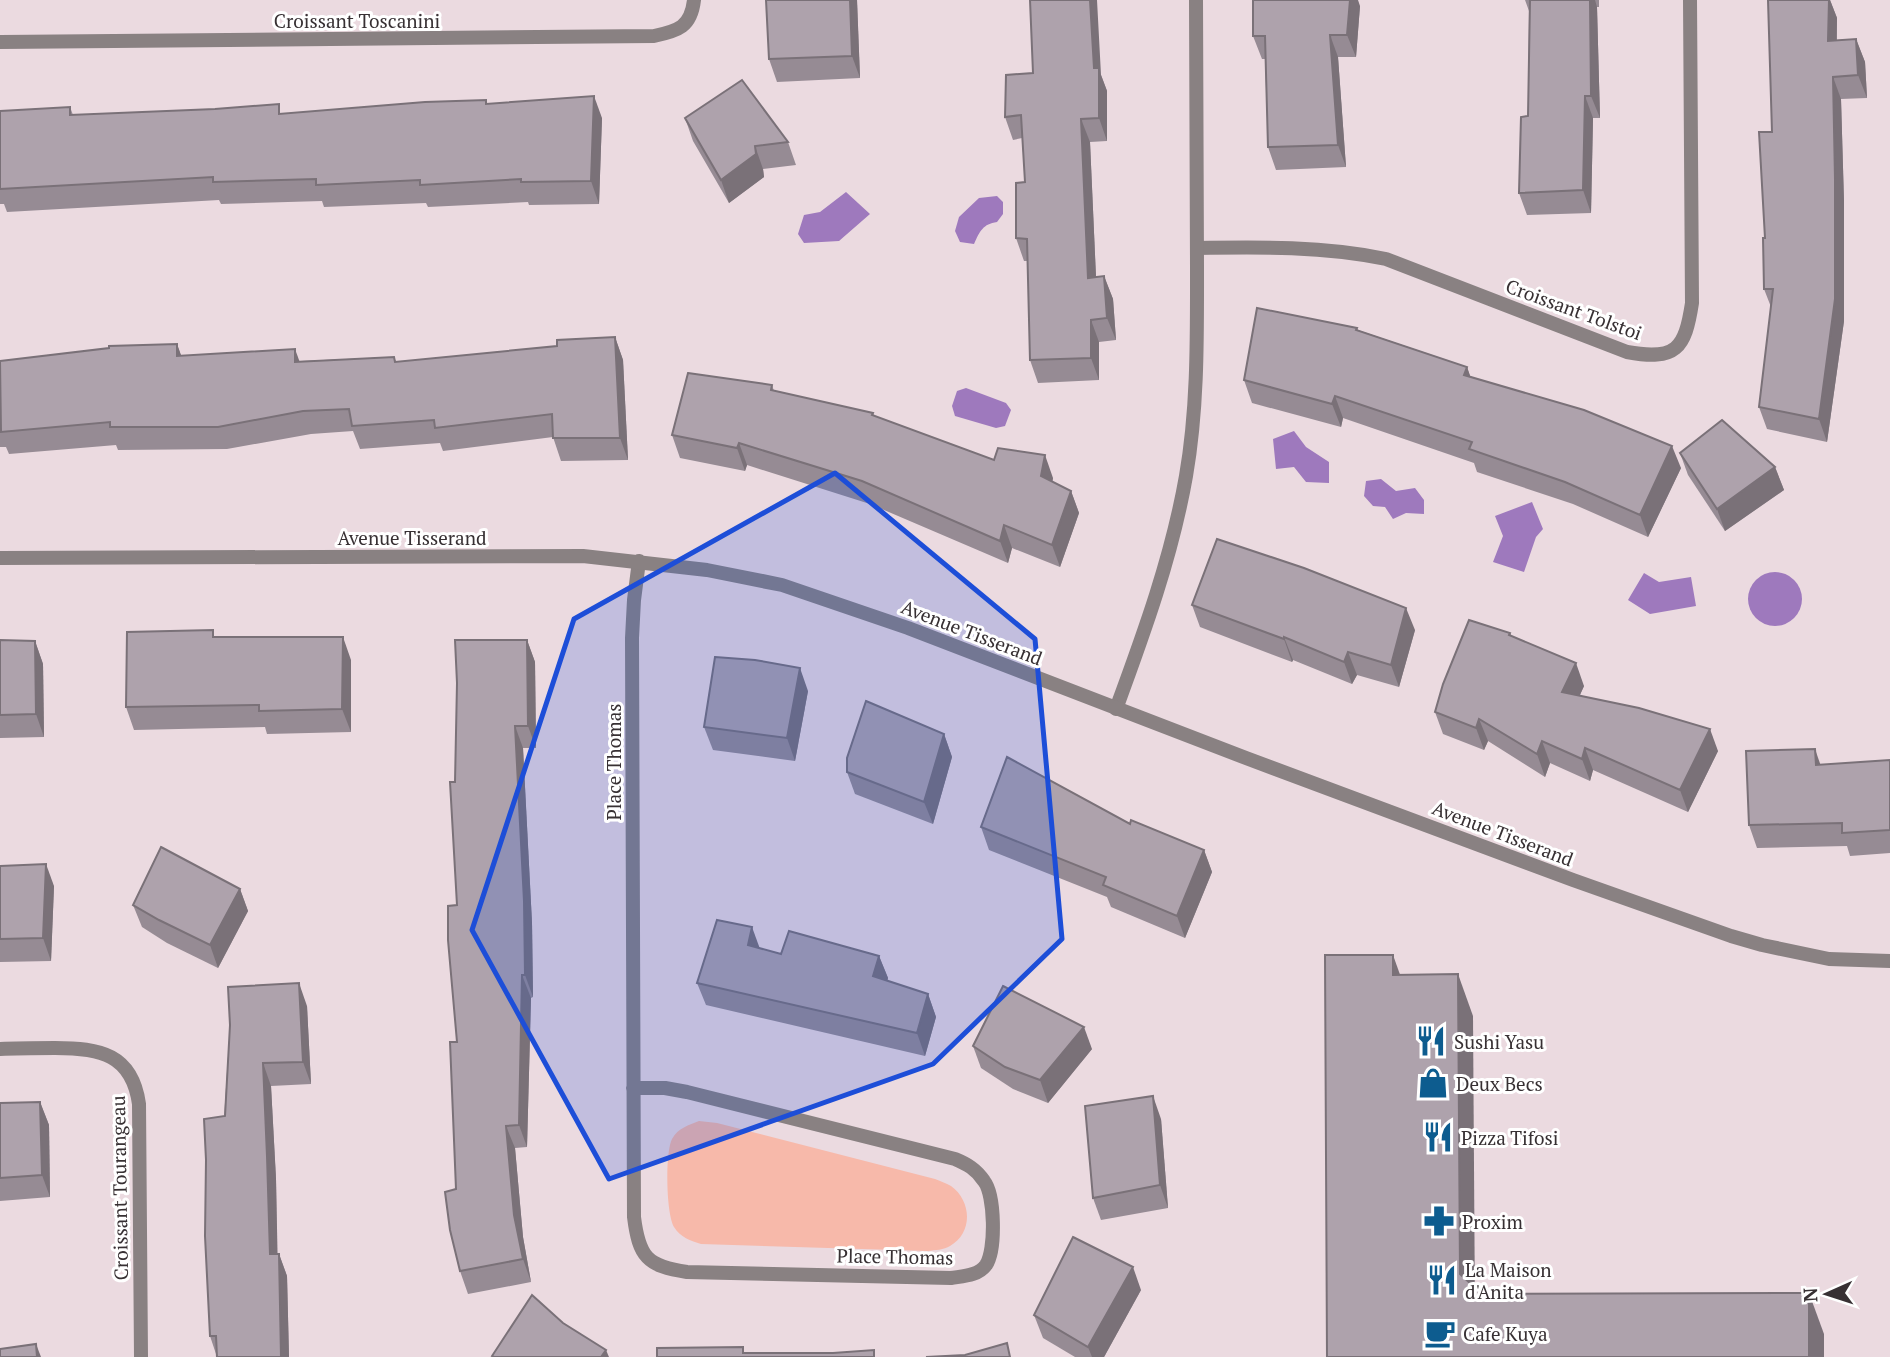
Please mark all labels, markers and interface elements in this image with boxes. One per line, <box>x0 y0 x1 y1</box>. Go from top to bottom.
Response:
street label: Croissant Toscanini <box>274 8 440 33</box>
street label: Croissant Tolstoi <box>1503 273 1645 345</box>
street label: Avenue Tisserand <box>337 525 487 550</box>
street label: Avenue Tisserand <box>898 594 1046 671</box>
street label: Place Thomas <box>601 704 626 820</box>
street label: Avenue Tisserand <box>1429 795 1577 872</box>
restaurant icon: Sushi Yasu <box>1414 1024 1448 1058</box>
place label: Sushi Yasu <box>1454 1029 1544 1054</box>
shop icon: Deux Becs <box>1416 1066 1450 1100</box>
place label: Deux Becs <box>1456 1071 1543 1096</box>
street label: Croissant Tourangeau <box>105 1095 133 1281</box>
restaurant icon: Pizza Tifosi <box>1421 1120 1455 1154</box>
place label: Pizza Tifosi <box>1461 1125 1558 1150</box>
pharmacy icon: Proxim <box>1422 1204 1456 1238</box>
place label: Proxim <box>1462 1209 1523 1234</box>
street label: Place Thomas <box>836 1242 954 1270</box>
place label: La Maison d'Anita <box>1465 1257 1551 1304</box>
north arrow <box>1792 1259 1862 1329</box>
restaurant icon: La Maison d'Anita <box>1425 1263 1459 1297</box>
text: N <box>1797 1286 1822 1303</box>
cafe icon: Cafe Kuya <box>1423 1316 1457 1350</box>
place label: Cafe Kuya <box>1463 1321 1548 1346</box>

